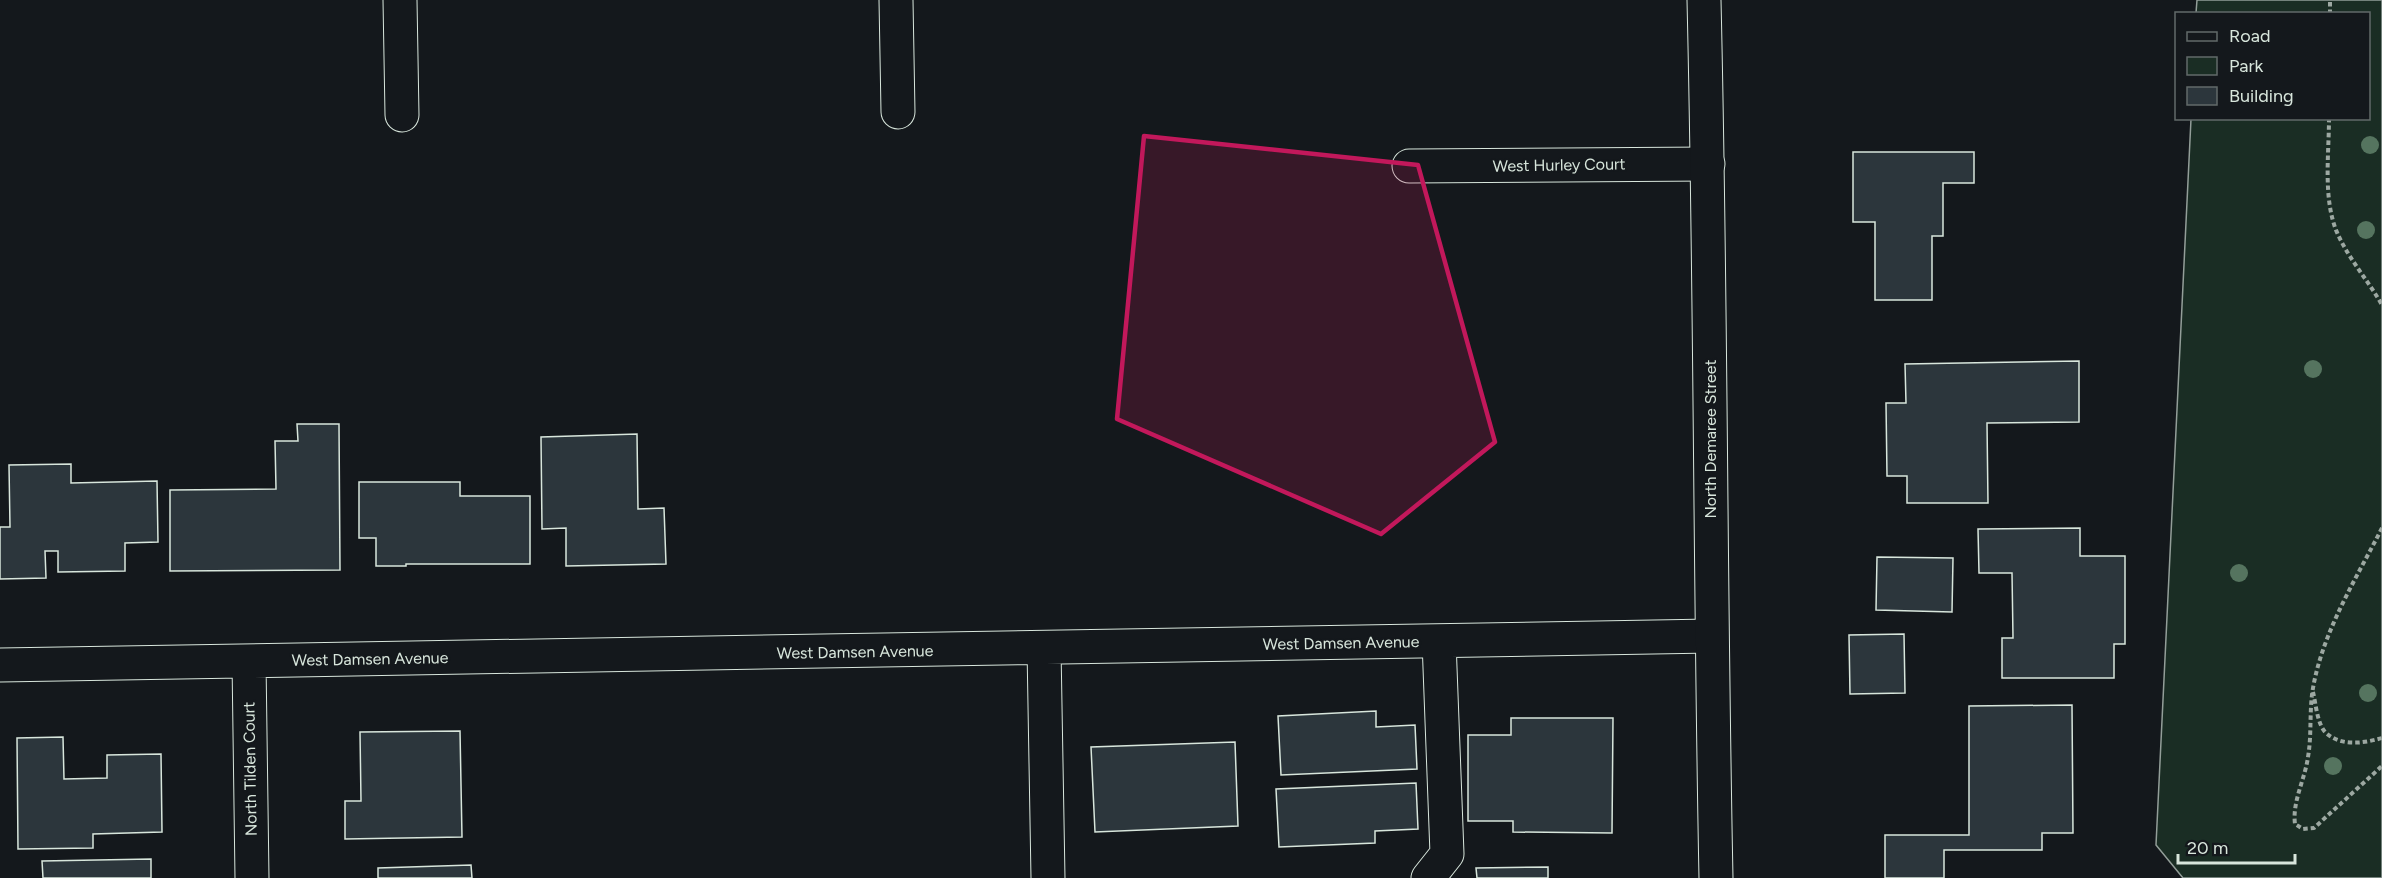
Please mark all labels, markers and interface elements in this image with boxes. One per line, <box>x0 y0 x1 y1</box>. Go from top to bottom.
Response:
legend <box>2175 12 2370 120</box>
text: Road <box>2229 25 2270 47</box>
text: Park <box>2229 55 2264 77</box>
text: Building <box>2229 85 2294 107</box>
street label: West Hurley Court <box>1492 154 1626 176</box>
street label: North Demaree Street <box>1701 359 1720 519</box>
street label: West Damsen Avenue <box>1262 632 1420 654</box>
street label: West Damsen Avenue <box>776 641 934 663</box>
street label: West Damsen Avenue <box>291 648 449 670</box>
street label: North Tilden Court <box>239 702 261 836</box>
scale bar <box>2178 827 2295 865</box>
text: 20 m <box>2187 837 2228 859</box>

